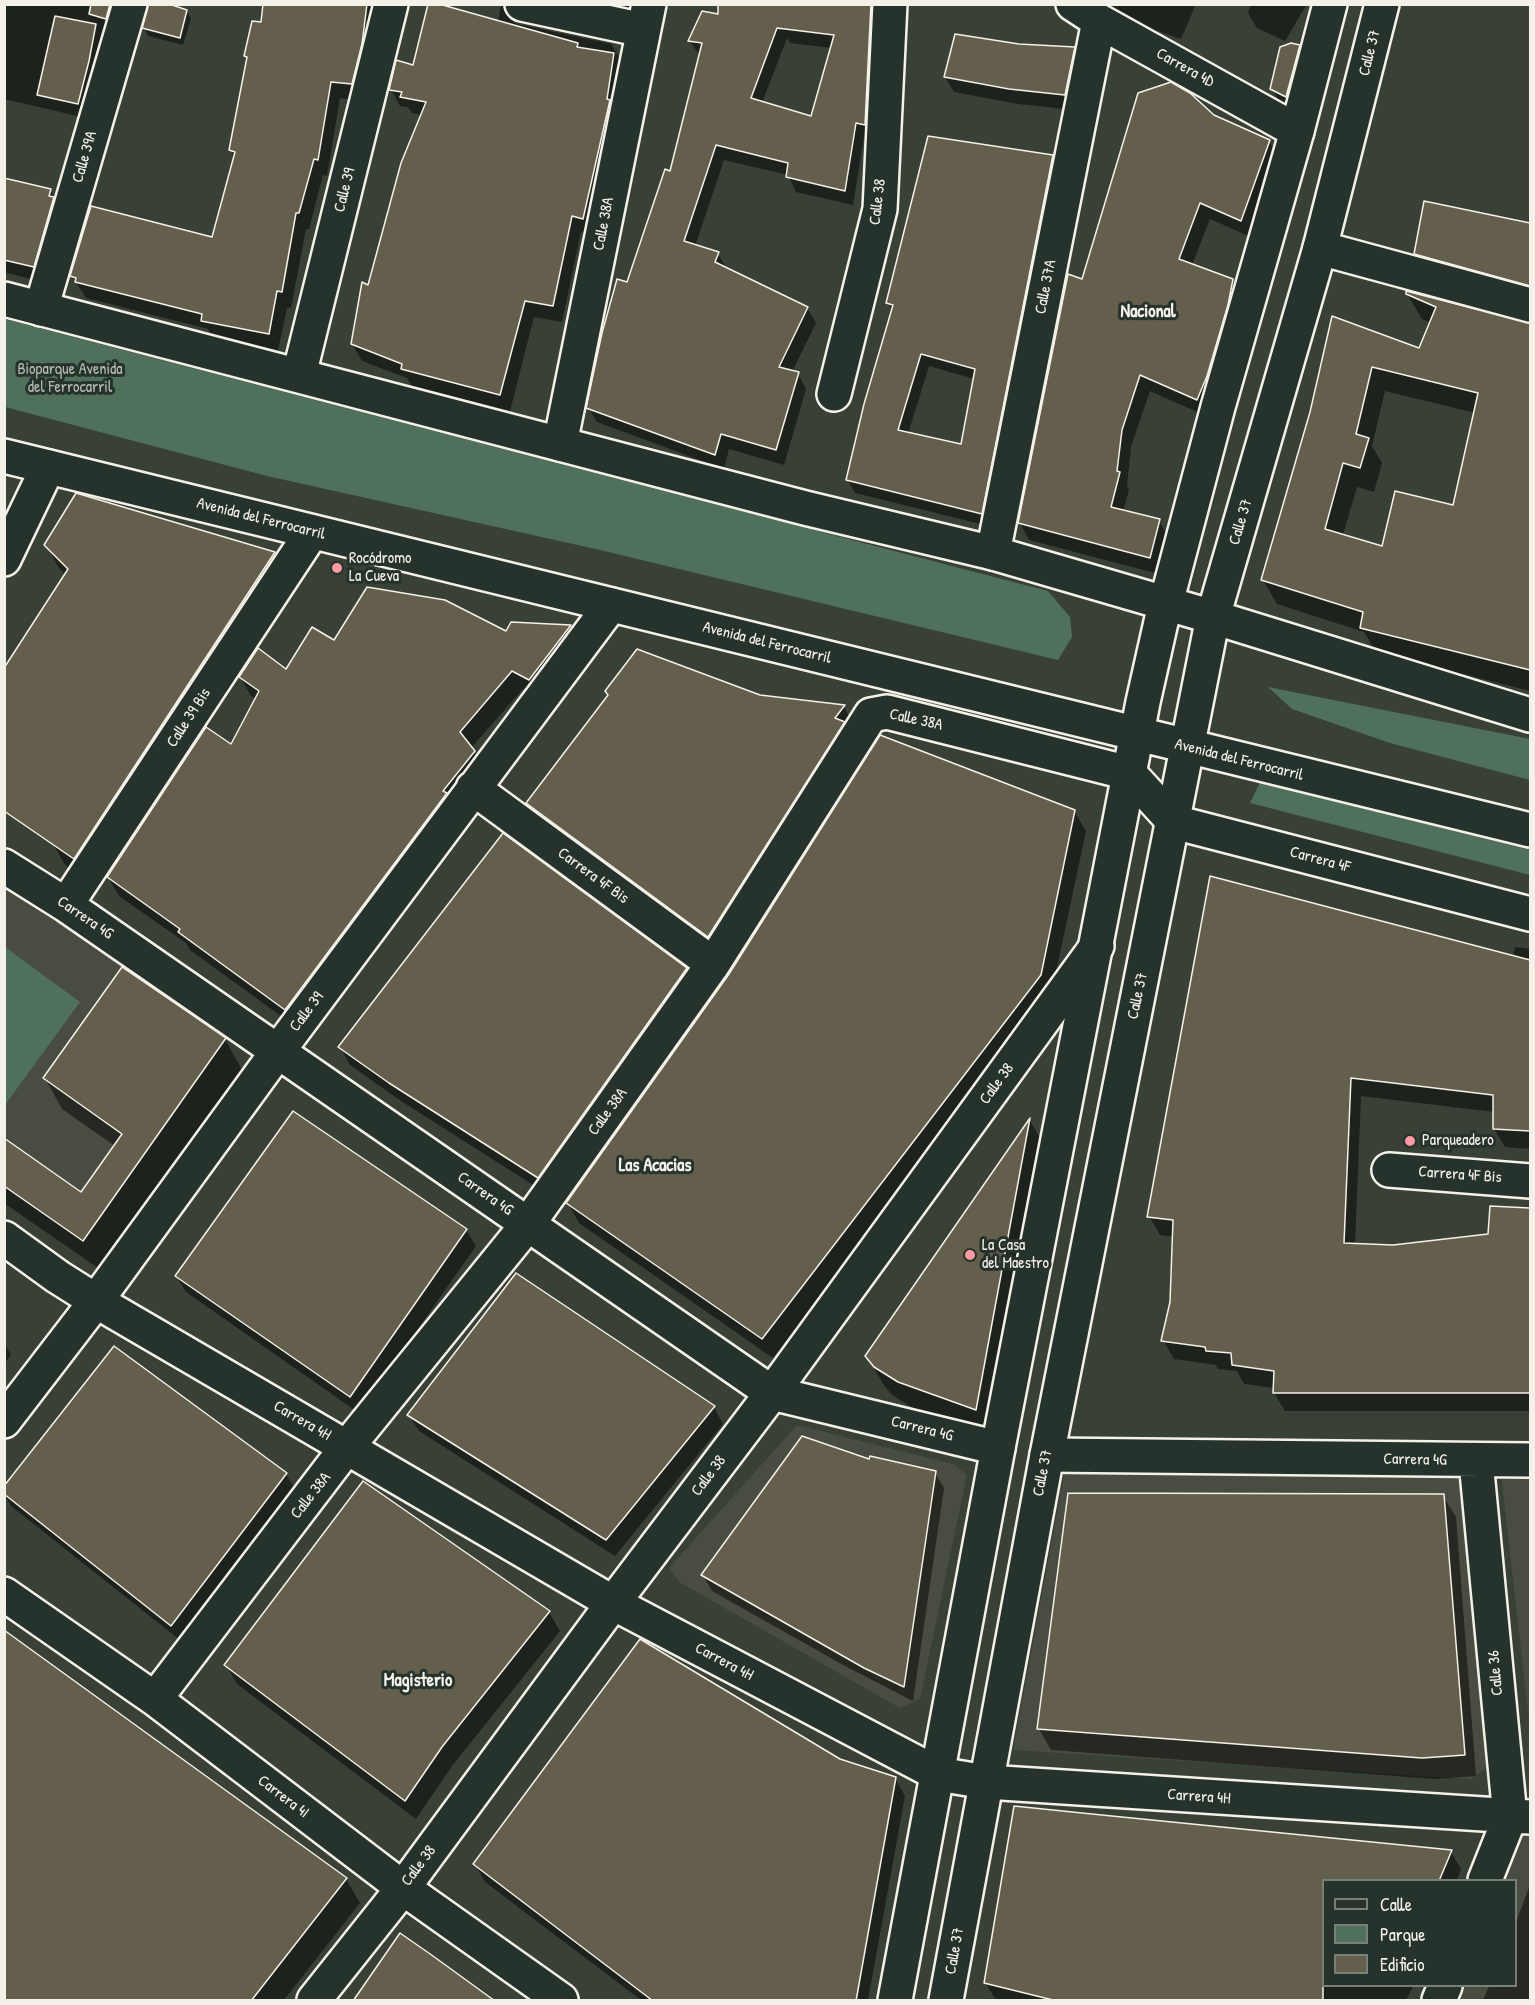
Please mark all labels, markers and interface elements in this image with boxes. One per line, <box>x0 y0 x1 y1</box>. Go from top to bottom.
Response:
street label: Calle 37 <box>1355 28 1385 78</box>
street label: Carrera 4D <box>1153 44 1217 92</box>
street label: Calle 39A <box>68 129 102 185</box>
street label: Calle 39 <box>330 166 360 214</box>
street label: Calle 38 <box>866 178 890 226</box>
street label: Calle 38A <box>589 196 619 252</box>
street label: Calle 37A <box>1031 258 1061 316</box>
district label: Nacional <box>1121 301 1175 323</box>
park label: Bioparque Avenida del Ferrocarril <box>17 360 123 398</box>
street label: Avenida del Ferrocarril <box>195 494 327 544</box>
street label: Calle 37 <box>1225 497 1257 547</box>
place label: Rocódromo La Cueva <box>349 549 412 587</box>
marker: Rocódromo La Cueva <box>330 561 344 575</box>
street label: Avenida del Ferrocarril <box>701 618 833 668</box>
street label: Calle 39 Bis <box>163 685 215 751</box>
street label: Calle 38A <box>888 705 944 735</box>
street label: Avenida del Ferrocarril <box>1173 735 1305 785</box>
street label: Carrera 4F <box>1288 843 1352 877</box>
street label: Carrera 4F Bis <box>554 844 632 908</box>
street label: Carrera 4G <box>53 892 117 944</box>
street label: Calle 37 <box>1124 971 1152 1021</box>
street label: Calle 39 <box>286 988 328 1036</box>
street label: Calle 38 <box>976 1060 1018 1108</box>
street label: Calle 38A <box>584 1085 632 1139</box>
place label: Parqueadero <box>1422 1131 1494 1151</box>
marker: Parqueadero <box>1403 1134 1417 1148</box>
district label: Las Acacias <box>619 1155 691 1177</box>
street label: Carrera 4F Bis <box>1418 1163 1502 1187</box>
street label: Carrera 4G <box>453 1168 517 1220</box>
place label: La Casa del Maestro <box>982 1236 1049 1274</box>
marker: La Casa del Maestro <box>963 1248 977 1262</box>
street label: Carrera 4H <box>270 1397 334 1445</box>
street label: Carrera 4G <box>889 1412 955 1446</box>
street label: Calle 37 <box>1029 1448 1057 1498</box>
street label: Carrera 4G <box>1383 1450 1447 1470</box>
street label: Calle 38 <box>687 1452 731 1500</box>
street label: Calle 38A <box>287 1469 335 1523</box>
street label: Carrera 4H <box>692 1639 756 1685</box>
street label: Calle 36 <box>1484 1649 1508 1697</box>
district label: Magisterio <box>384 1670 452 1692</box>
street label: Carrera 4I <box>253 1771 313 1823</box>
street label: Carrera 4H <box>1167 1785 1231 1809</box>
street label: Calle 38 <box>397 1842 441 1890</box>
legend <box>1322 1879 1517 1987</box>
text: Calle <box>1380 1892 1412 1917</box>
text: Parque <box>1380 1922 1425 1947</box>
street label: Calle 37 <box>941 1926 969 1976</box>
text: Edificio <box>1380 1952 1424 1977</box>

